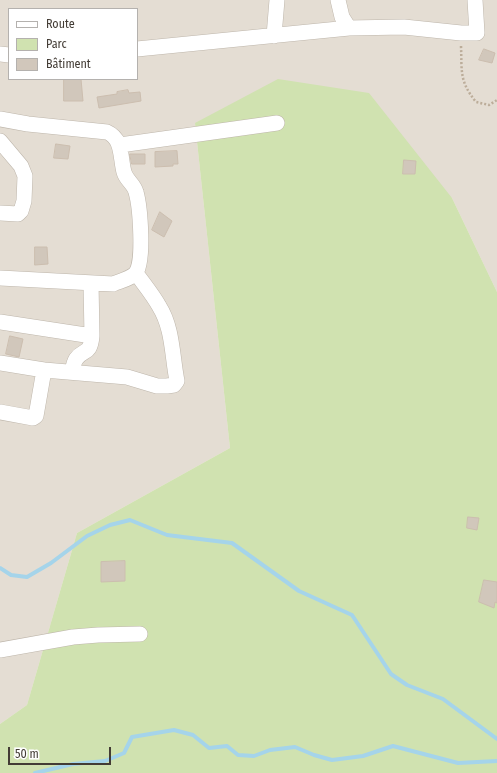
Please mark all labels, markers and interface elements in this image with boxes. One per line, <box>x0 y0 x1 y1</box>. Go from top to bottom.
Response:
legend <box>8 8 138 80</box>
text: Route <box>46 17 75 31</box>
text: Parc <box>46 37 67 51</box>
text: Bâtiment <box>46 57 91 71</box>
scale bar <box>10 739 113 765</box>
text: 50 m <box>15 747 39 761</box>

